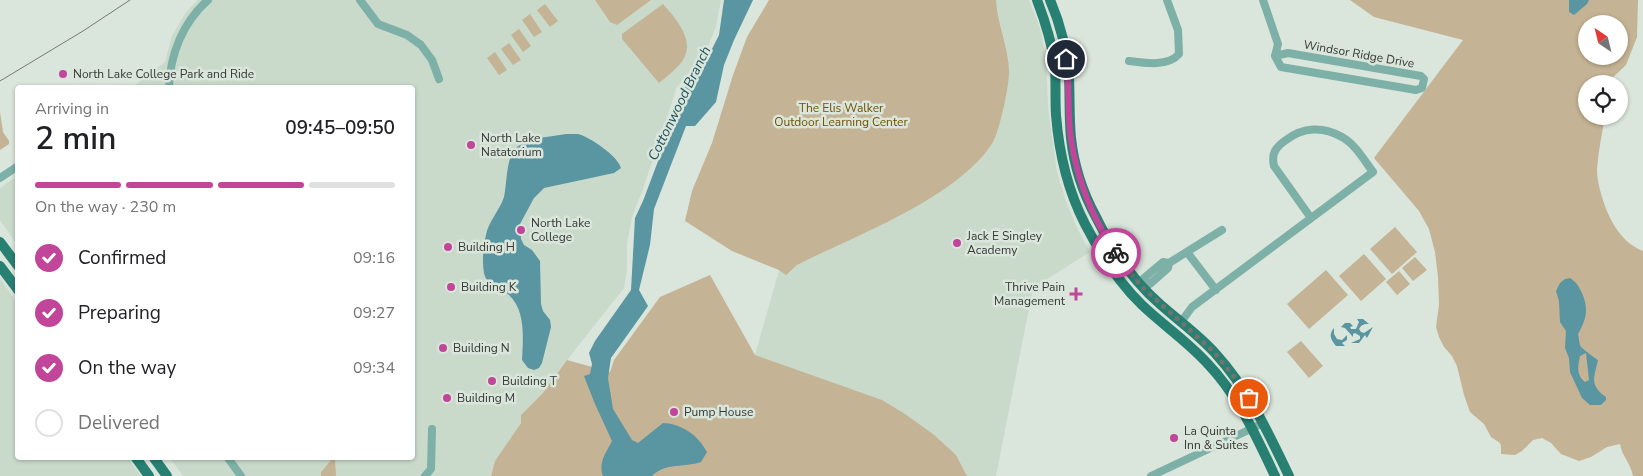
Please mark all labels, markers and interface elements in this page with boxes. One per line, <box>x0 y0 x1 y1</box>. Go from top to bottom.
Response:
north arrow <box>1578 15 1628 65</box>
map controls <box>1578 15 1628 125</box>
street label: Windsor Ridge Drive <box>1302 36 1416 72</box>
pin <box>1045 38 1087 80</box>
water label: Cottonwood Branch <box>643 43 715 164</box>
icon: home <box>1052 45 1080 73</box>
place label: North Lake College Park and Ride <box>73 66 254 82</box>
marker: North Lake College Park and Ride <box>57 68 69 80</box>
button: locate <box>1578 75 1628 125</box>
text: Arriving in <box>35 98 109 120</box>
park label: The Elis Walker Outdoor Learning Center <box>774 100 908 130</box>
text: 09:45–09:50 <box>285 115 395 141</box>
text: 2 min <box>35 117 117 160</box>
place label: North Lake Natatorium <box>481 130 542 160</box>
marker: North Lake Natatorium <box>465 139 477 151</box>
text: On the way · 230 m <box>35 196 176 218</box>
place label: North Lake College <box>531 215 590 245</box>
marker: North Lake College <box>515 224 527 236</box>
place label: Jack E Singley Academy <box>966 228 1043 258</box>
courier <box>1091 228 1141 278</box>
marker: Jack E Singley Academy <box>951 237 963 249</box>
place label: Building H <box>458 239 515 255</box>
icon: bike <box>1102 239 1130 267</box>
marker: Building H <box>442 241 454 253</box>
icon: check <box>35 244 63 272</box>
text: Confirmed <box>78 245 166 271</box>
text: 09:16 <box>353 247 395 269</box>
place label: Building K <box>461 279 517 295</box>
place label: Thrive Pain Management <box>994 279 1066 309</box>
marker: Building K <box>445 281 457 293</box>
marker: Thrive Pain Management <box>1069 287 1083 301</box>
icon: check <box>35 299 63 327</box>
text: Preparing <box>78 300 161 326</box>
text: 09:27 <box>353 302 395 324</box>
place label: Building N <box>453 340 510 356</box>
marker: Building N <box>437 342 449 354</box>
icon: check <box>35 354 63 382</box>
text: On the way <box>78 355 176 381</box>
text: 09:34 <box>353 357 395 379</box>
place label: Building T <box>502 373 558 389</box>
marker: Building T <box>486 375 498 387</box>
pin <box>1228 377 1270 419</box>
icon: bag <box>1235 384 1263 412</box>
place label: Building M <box>457 390 515 406</box>
marker: Building M <box>441 392 453 404</box>
place label: Pump House <box>684 404 753 420</box>
marker: Pump House <box>668 406 680 418</box>
text: Delivered <box>78 410 160 436</box>
place label: La Quinta Inn & Suites <box>1184 423 1249 453</box>
marker: La Quinta Inn & Suites <box>1168 432 1180 444</box>

